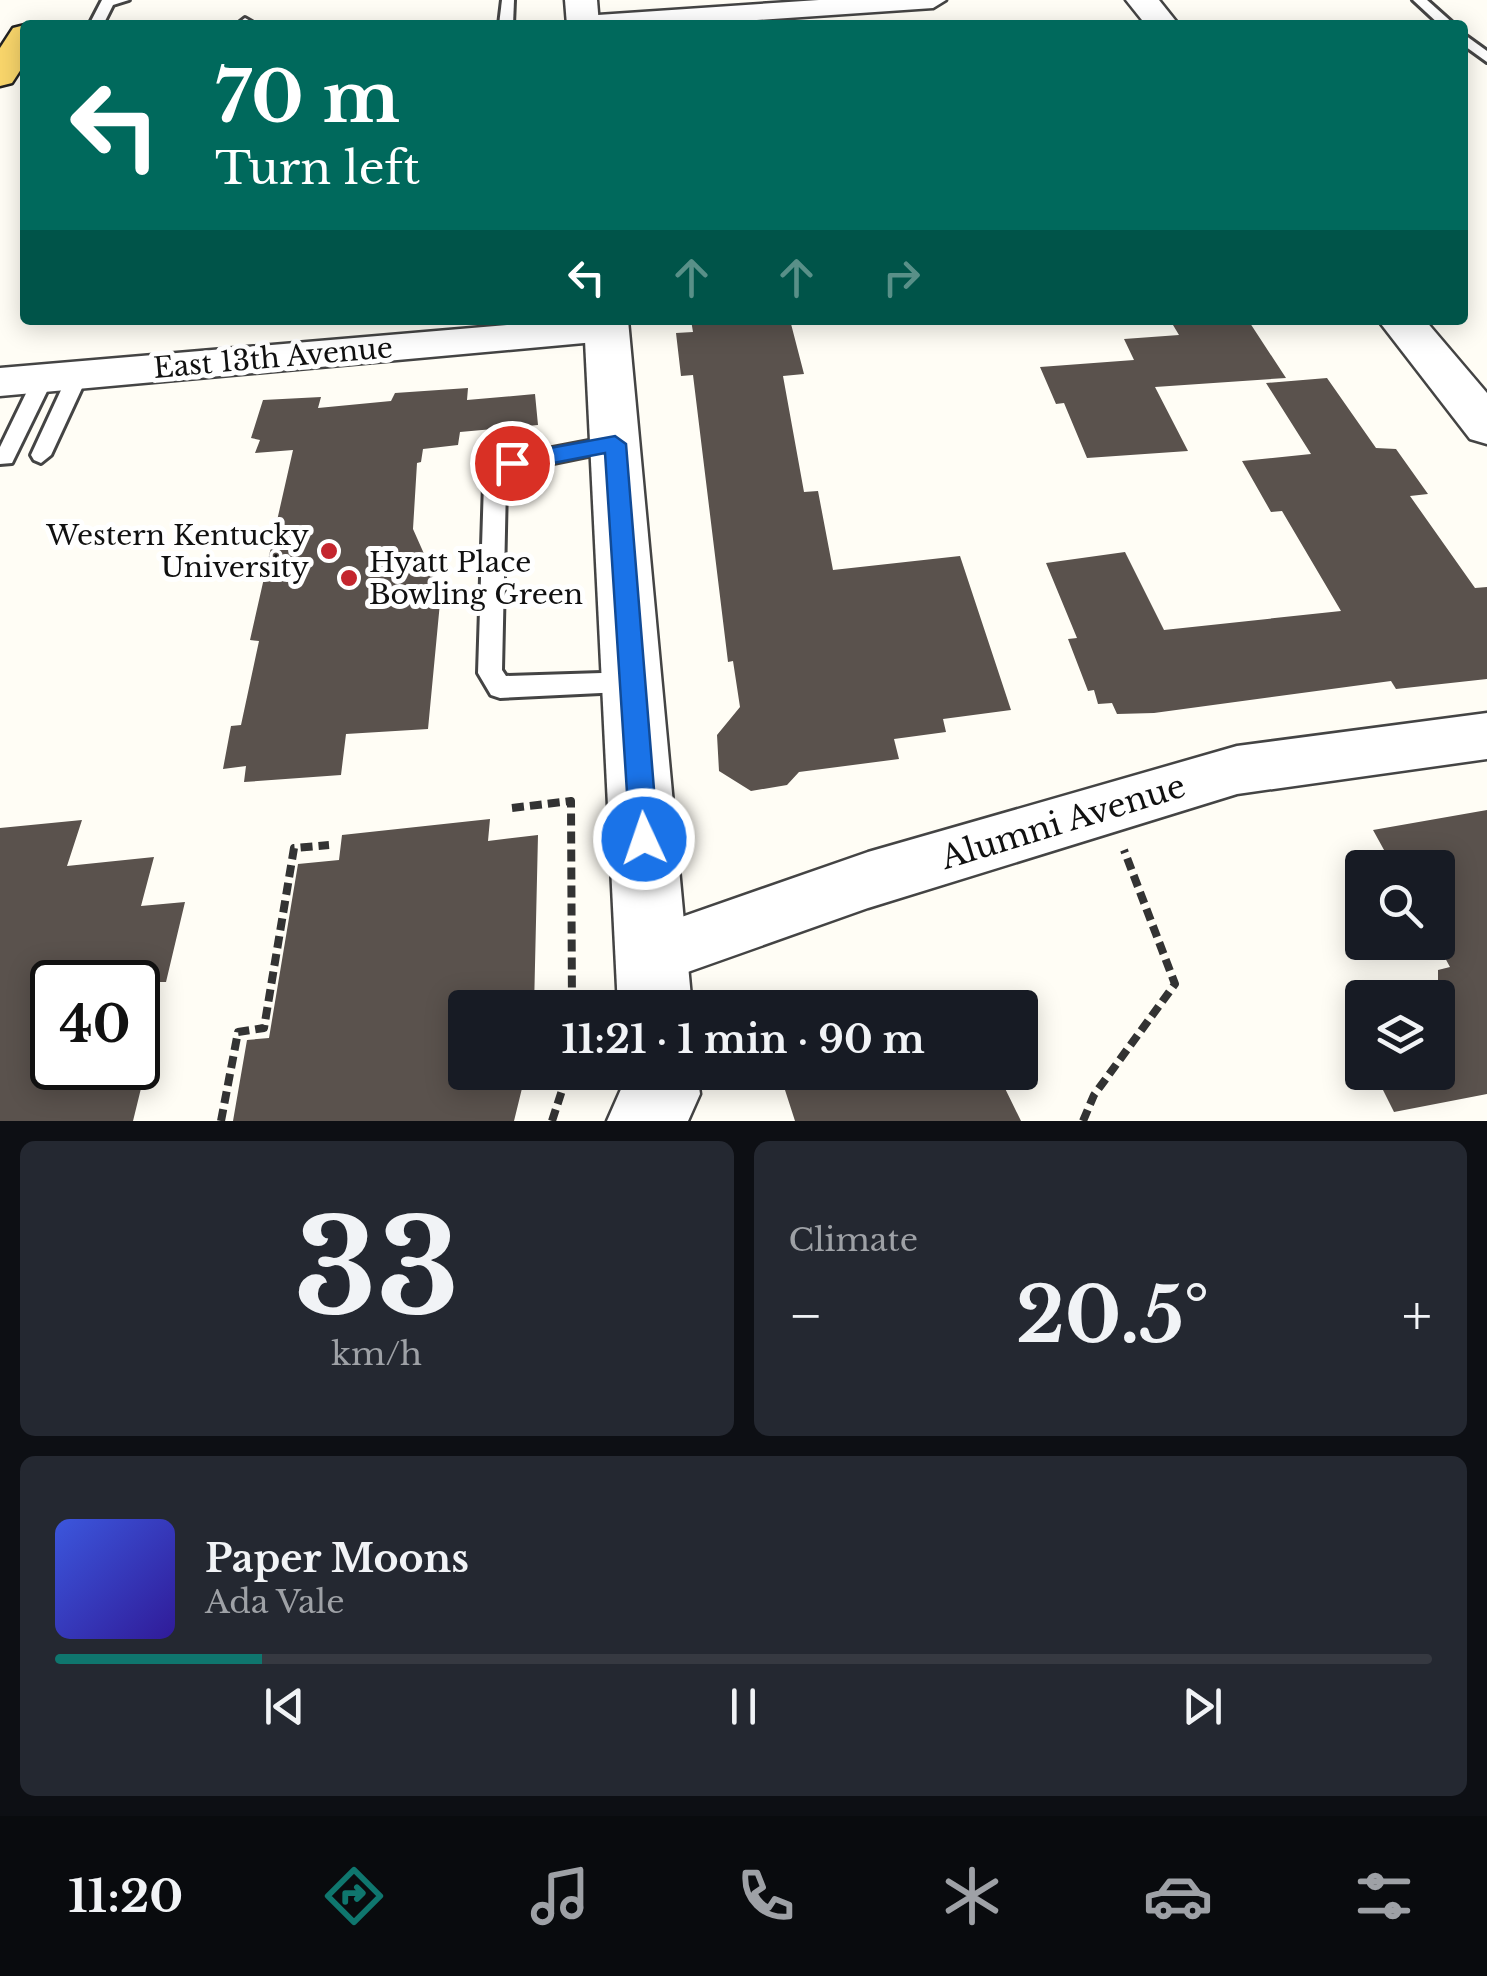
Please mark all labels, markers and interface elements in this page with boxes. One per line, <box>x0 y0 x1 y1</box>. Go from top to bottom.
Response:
text: 70 m <box>215 54 400 141</box>
icon: left <box>50 60 180 190</box>
text: Turn left <box>215 140 420 196</box>
icon: left <box>559 250 614 305</box>
icon: ahead <box>664 250 719 305</box>
icon: ahead <box>769 250 824 305</box>
icon: right <box>874 250 929 305</box>
street label: East 13th Avenue <box>152 330 394 386</box>
pin <box>470 421 555 506</box>
icon: arrive <box>485 436 540 491</box>
place label: Western Kentucky University <box>45 518 309 585</box>
marker: Western Kentucky University <box>318 540 340 562</box>
place label: Hyatt Place Bowling Green <box>369 545 583 612</box>
marker: Hyatt Place Bowling Green <box>338 567 360 589</box>
street label: Alumni Avenue <box>935 766 1190 878</box>
position arrow <box>592 787 696 891</box>
map controls <box>1345 850 1455 1090</box>
button: search <box>1345 850 1455 960</box>
speed limit sign: 40 <box>30 960 160 1090</box>
button: layers <box>1345 980 1455 1090</box>
text: 11:21 · 1 min · 90 m <box>561 1016 925 1063</box>
text: 33 <box>294 1188 460 1349</box>
text: Climate <box>789 1220 918 1260</box>
text: 20.5° <box>1016 1269 1209 1362</box>
text: − <box>789 1282 823 1350</box>
text: + <box>1402 1282 1432 1350</box>
text: km/h <box>331 1334 422 1374</box>
text: Paper Moons <box>205 1535 469 1582</box>
text: Ada Vale <box>205 1582 345 1622</box>
icon: previous <box>257 1679 312 1734</box>
icon: pause <box>716 1679 771 1734</box>
icon: next <box>1175 1679 1230 1734</box>
icon: directions <box>319 1861 389 1931</box>
icon: music <box>525 1861 595 1931</box>
icon: phone <box>731 1861 801 1931</box>
icon: climate <box>937 1861 1007 1931</box>
icon: car <box>1143 1861 1213 1931</box>
icon: filters <box>1349 1861 1419 1931</box>
text: 11:20 <box>68 1868 183 1924</box>

